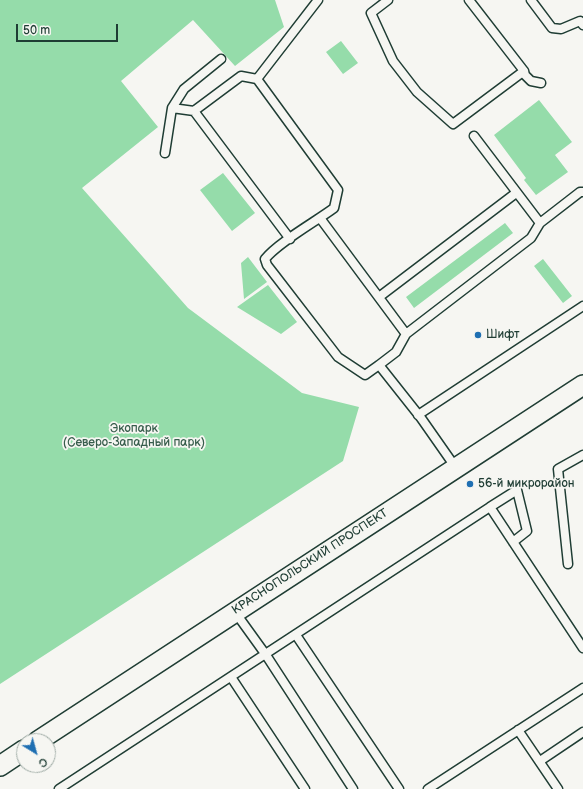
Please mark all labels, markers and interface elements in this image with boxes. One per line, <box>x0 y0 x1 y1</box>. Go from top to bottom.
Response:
scale bar <box>18 16 120 42</box>
text: 50 m <box>23 23 50 38</box>
place label: Шифт <box>486 328 520 342</box>
marker: Шифт <box>473 330 483 340</box>
park label: Экопарк (Северо-Западный парк) <box>63 422 205 450</box>
place label: 56-й микрорайон <box>478 477 574 491</box>
marker: 56-й микрорайон <box>465 479 475 489</box>
street label: КРАСНОПОЛЬСКИЙ ПРОСПЕКТ <box>229 506 391 618</box>
north arrow <box>16 733 56 773</box>
text: С <box>36 755 50 770</box>

